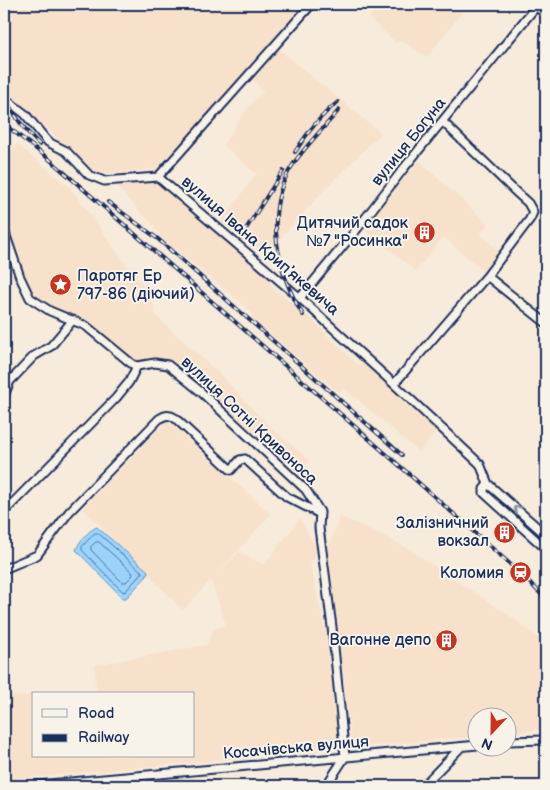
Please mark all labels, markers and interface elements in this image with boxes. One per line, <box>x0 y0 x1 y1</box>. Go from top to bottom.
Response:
street label: вулиця Богуна <box>368 94 451 190</box>
street label: вулиця Івана Крипʼякевича <box>177 172 343 320</box>
place label: Дитячий садок №7 "Росинка" <box>297 214 408 251</box>
building icon: Дитячий садок №7 "Росинка" <box>412 220 436 244</box>
place label: Паротяг Ер 797-86 (діючий) <box>77 267 195 304</box>
place icon: Паротяг Ер 797-86 (діючий) <box>49 273 73 297</box>
street label: вулиця Сотні Кривоноса <box>177 353 322 490</box>
one-way arrow <box>514 507 523 515</box>
place label: Залізничний вокзал <box>396 514 489 551</box>
building icon: Залізничний вокзал <box>493 520 517 544</box>
station icon: Коломия <box>508 561 532 585</box>
place label: Коломия <box>440 564 504 583</box>
building icon: Вагонне депо <box>435 628 459 652</box>
place label: Вагонне депо <box>330 631 431 650</box>
legend <box>32 692 195 758</box>
text: Road <box>78 704 114 723</box>
north arrow <box>468 708 518 758</box>
text: Railway <box>78 728 129 747</box>
street label: Косачівська вулиця <box>222 732 370 764</box>
text: N <box>479 734 495 753</box>

